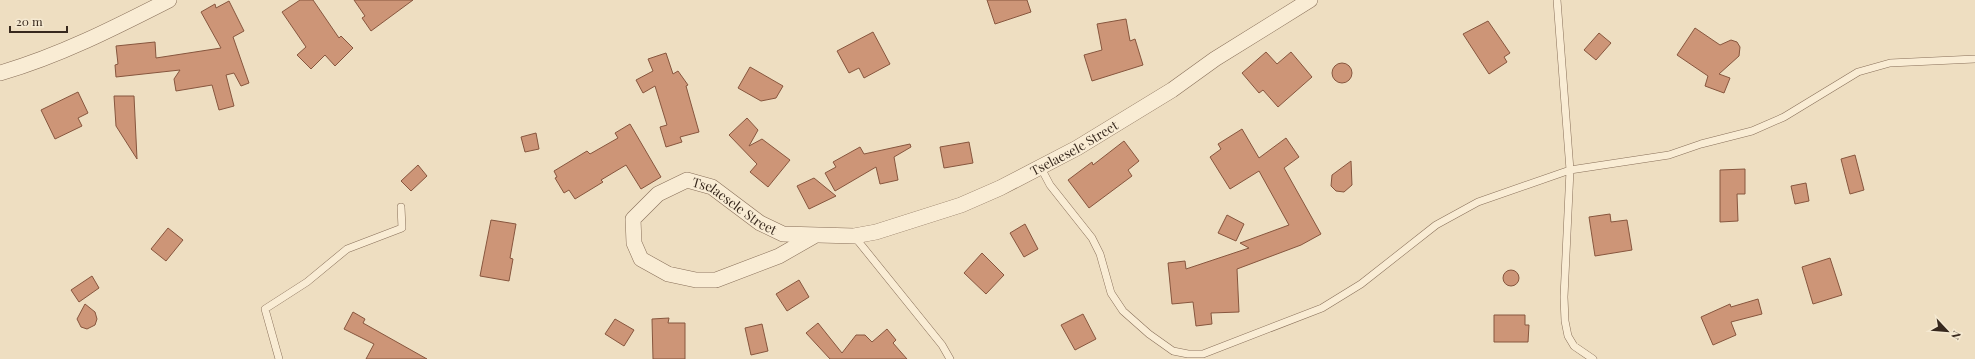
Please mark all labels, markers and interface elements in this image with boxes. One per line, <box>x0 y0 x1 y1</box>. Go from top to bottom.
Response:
scale bar <box>10 8 67 34</box>
text: 20 m <box>16 13 43 29</box>
street label: Tselaesele Street <box>1027 116 1121 179</box>
street label: Tselaesele Street <box>690 173 780 238</box>
north arrow <box>1927 311 1967 351</box>
text: N <box>1948 329 1965 343</box>

